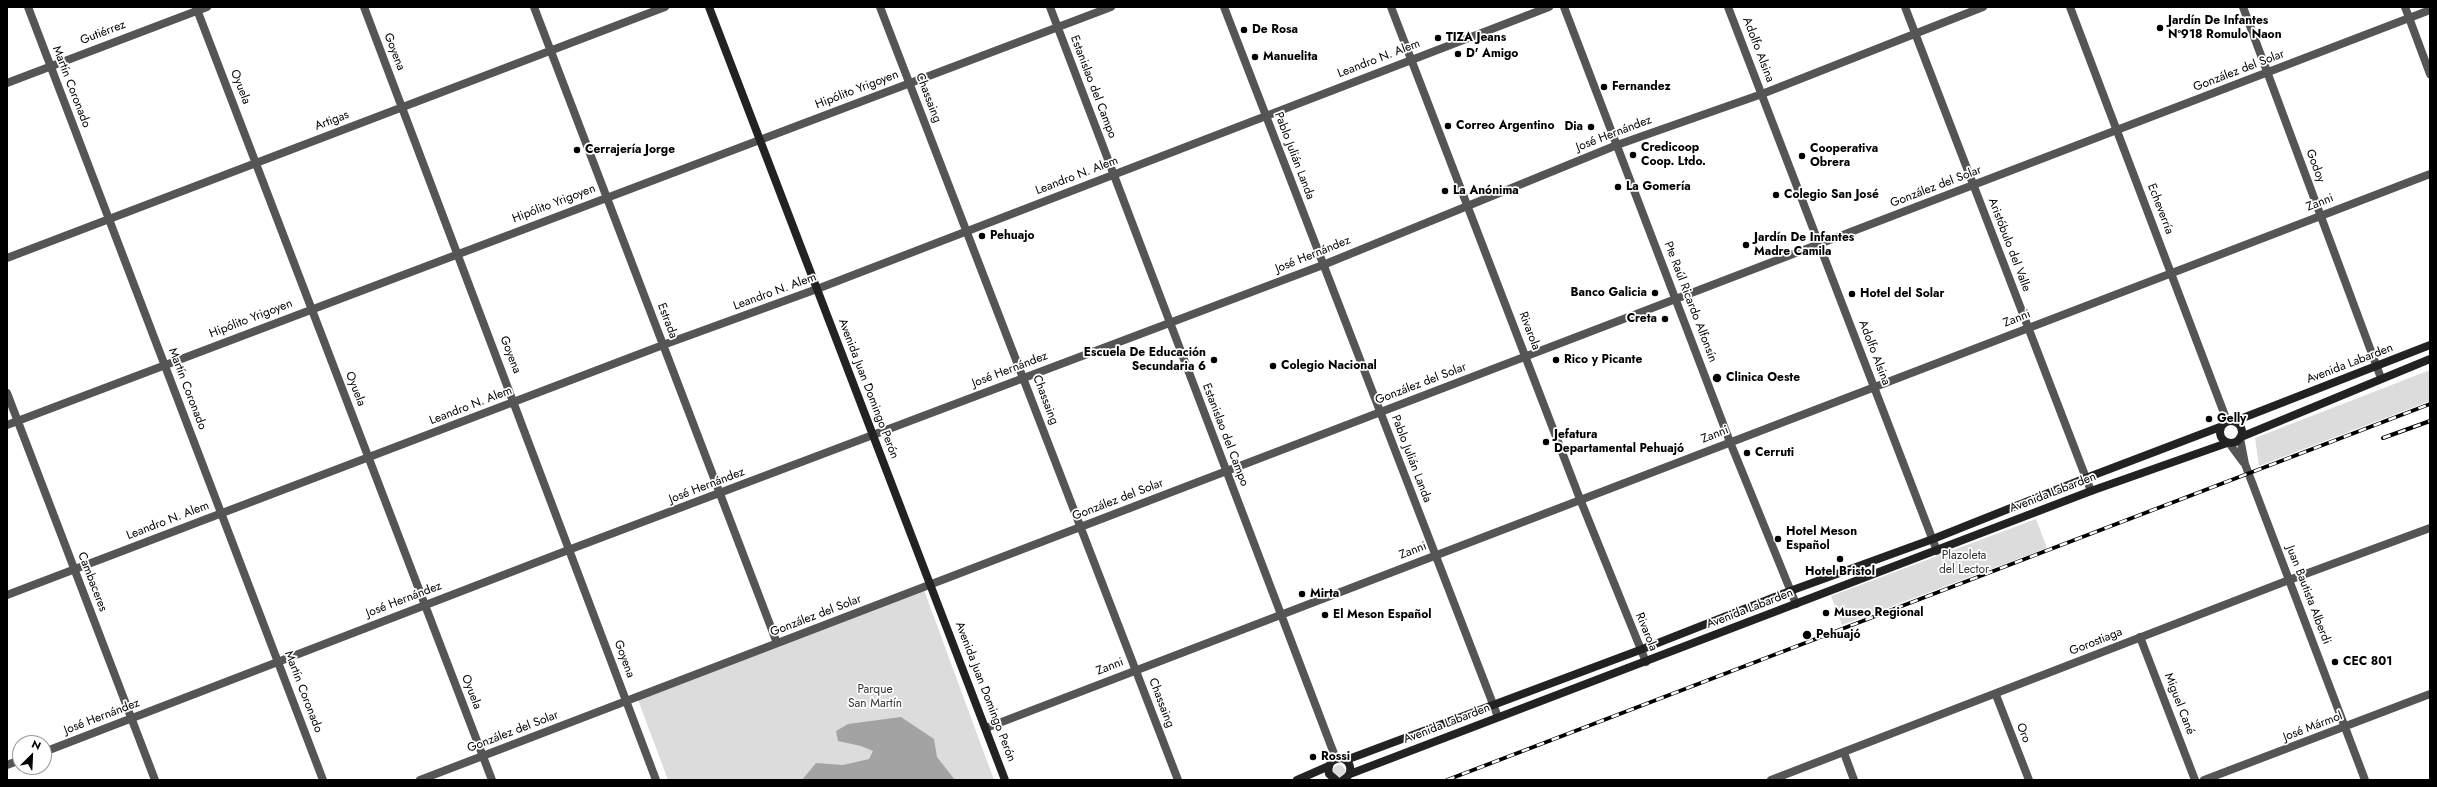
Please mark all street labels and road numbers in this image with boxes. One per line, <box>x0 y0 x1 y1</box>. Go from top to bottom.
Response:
street label: Adolfo Alsina <box>1739 16 1777 84</box>
street label: Gutiérrez <box>78 18 128 48</box>
street label: Goyena <box>380 31 408 73</box>
street label: Estanislao del Campo <box>1067 33 1119 141</box>
street label: Leandro N. Alem <box>1336 37 1422 81</box>
street label: Martín Coronado <box>49 44 93 130</box>
street label: González del Solar <box>2191 47 2287 95</box>
street label: Oyuela <box>227 68 253 106</box>
street label: Hipólito Yrigoyen <box>813 68 901 112</box>
street label: Chassaing <box>912 71 944 125</box>
street label: Artigas <box>313 108 351 134</box>
street label: Pablo Julián Landa <box>1271 110 1317 202</box>
street label: José Hernández <box>1574 113 1654 155</box>
street label: Godoy <box>2302 147 2328 185</box>
street label: Leandro N. Alem <box>1034 154 1120 198</box>
street label: González del Solar <box>1888 163 1984 211</box>
street label: Hipólito Yrigoyen <box>510 182 598 226</box>
street label: Echeverría <box>2144 182 2176 236</box>
street label: Zanni <box>2304 191 2336 215</box>
street label: Aristóbulo del Valle <box>1985 196 2033 294</box>
street label: José Hernández <box>1273 233 1353 277</box>
street label: Pte Raúl Ricardo Alfonsín <box>1660 240 1720 364</box>
street label: Leandro N. Alem <box>732 270 818 314</box>
street label: Hipólito Yrigoyen <box>207 297 295 341</box>
street label: Estrada <box>654 301 680 341</box>
street label: Zanni <box>2001 307 2033 331</box>
street label: Rivarola <box>1515 310 1543 352</box>
street label: Avenida Juan Domingo Perón <box>835 317 901 461</box>
street label: Adolfo Alsina <box>1855 319 1893 387</box>
street label: Goyena <box>496 334 524 376</box>
street label: Avenida Labarden <box>2305 341 2395 387</box>
street label: Martín Coronado <box>165 346 209 432</box>
street label: José Hernández <box>970 349 1050 391</box>
street label: González del Solar <box>1373 360 1469 408</box>
street label: Oyuela <box>342 370 368 408</box>
street label: Chassaing <box>1029 373 1061 427</box>
street label: Estanislao del Campo <box>1199 381 1251 489</box>
street label: Leandro N. Alem <box>428 384 514 428</box>
street label: Pablo Julián Landa <box>1388 413 1434 505</box>
street label: Zanni <box>1699 423 1731 447</box>
street label: José Hernández <box>667 465 747 507</box>
street label: Avenida Labarden <box>2008 470 2098 516</box>
street label: González del Solar <box>1070 476 1166 524</box>
street label: Leandro N. Alem <box>125 499 211 543</box>
street label: Zanni <box>1397 539 1429 563</box>
street label: Juan Bautista Alberdi <box>2283 544 2333 646</box>
street label: Cambaceres <box>74 550 110 614</box>
street label: José Hernández <box>364 579 444 621</box>
street label: Avenida Labarden <box>1705 586 1795 632</box>
street label: González del Solar <box>768 592 864 640</box>
street label: Rivarola <box>1632 611 1660 653</box>
street label: Avenida Juan Domingo Perón <box>952 620 1018 764</box>
street label: Gorostiaga <box>2068 625 2124 659</box>
street label: Goyena <box>611 638 637 680</box>
street label: Martín Coronado <box>281 649 325 735</box>
street label: Zanni <box>1094 655 1126 679</box>
street label: Miguel Cané <box>2161 671 2197 737</box>
street label: Oyuela <box>458 673 484 711</box>
street label: Chassaing <box>1145 676 1177 730</box>
street label: José Hernández <box>62 696 142 738</box>
street label: Avenida Labarden <box>1402 701 1492 747</box>
street label: González del Solar <box>465 708 561 756</box>
street label: José Mármol <box>2281 709 2345 745</box>
street label: Oro <box>2013 721 2033 745</box>

